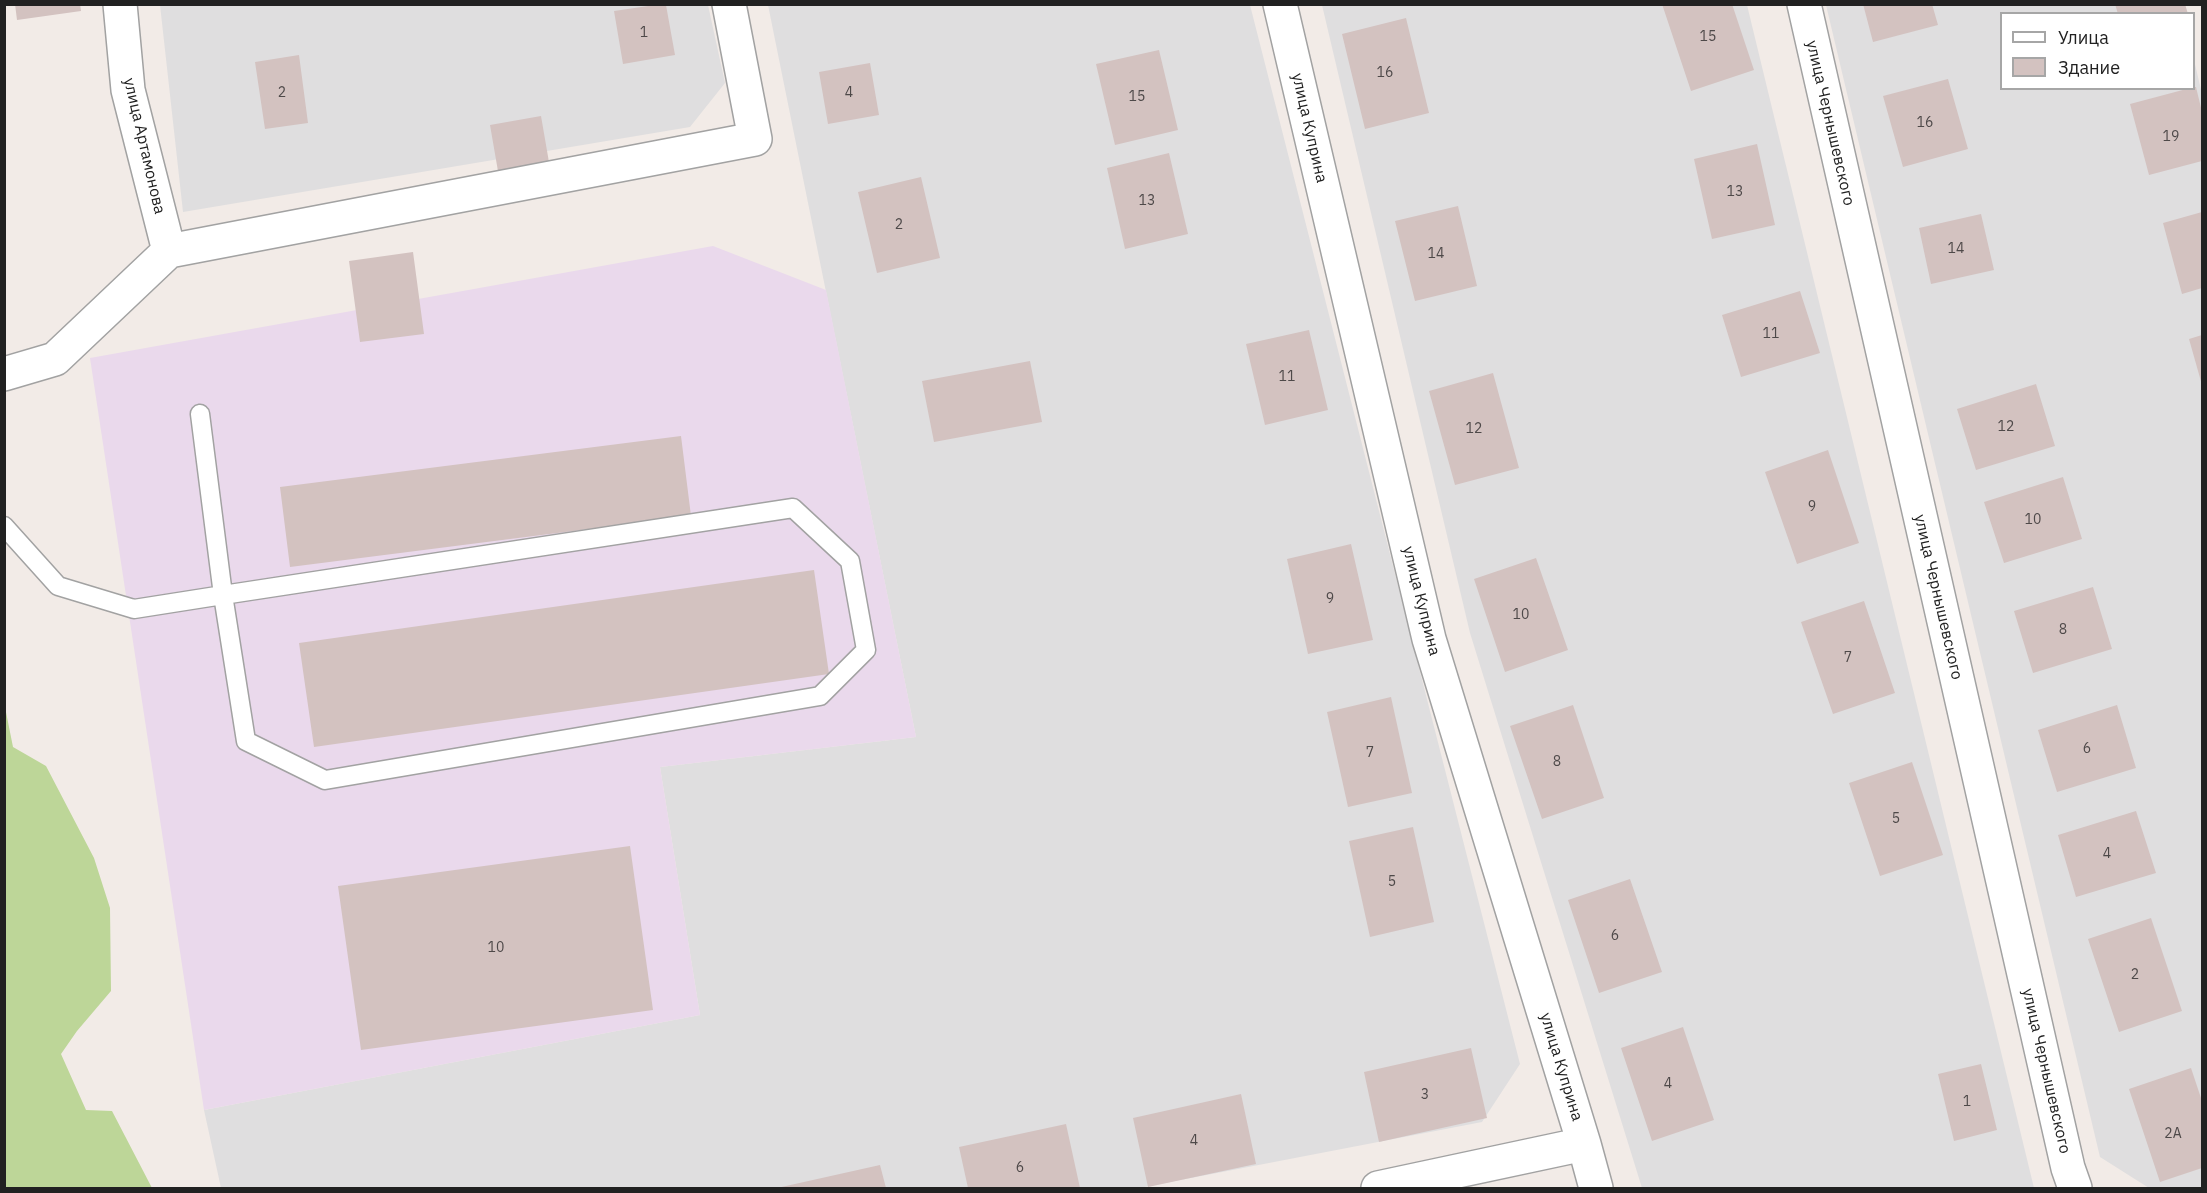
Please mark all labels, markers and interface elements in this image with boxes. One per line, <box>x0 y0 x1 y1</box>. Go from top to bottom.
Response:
legend <box>2000 12 2195 90</box>
house number: 1 <box>640 25 648 41</box>
text: Улица <box>2058 26 2109 49</box>
house number: 15 <box>1700 29 1716 45</box>
street label: улица Чернышевского <box>1802 38 1858 208</box>
text: Здание <box>2058 56 2120 79</box>
house number: 16 <box>1377 65 1393 81</box>
street label: улица Куприна <box>1287 71 1331 185</box>
street label: улица Артамонова <box>119 76 169 216</box>
house number: 2 <box>278 85 286 101</box>
house number: 4 <box>845 85 853 101</box>
house number: 15 <box>1129 89 1145 105</box>
house number: 16 <box>1917 115 1933 131</box>
house number: 19 <box>2163 129 2179 145</box>
house number: 13 <box>1727 184 1743 200</box>
house number: 13 <box>1139 193 1155 209</box>
house number: 2 <box>895 217 903 233</box>
house number: 14 <box>1948 241 1964 257</box>
house number: 14 <box>1428 246 1444 262</box>
house number: 11 <box>1763 326 1779 342</box>
house number: 11 <box>1279 369 1295 385</box>
house number: 12 <box>1998 419 2014 435</box>
house number: 12 <box>1466 421 1482 437</box>
house number: 9 <box>1808 499 1816 515</box>
street label: улица Чернышевского <box>1910 512 1966 682</box>
house number: 10 <box>2025 512 2041 528</box>
street label: улица Куприна <box>1398 544 1444 658</box>
house number: 9 <box>1326 591 1334 607</box>
house number: 10 <box>1513 607 1529 623</box>
house number: 8 <box>2059 622 2067 638</box>
house number: 7 <box>1844 650 1852 666</box>
house number: 6 <box>2083 741 2091 757</box>
house number: 7 <box>1366 745 1374 761</box>
house number: 8 <box>1553 754 1561 770</box>
house number: 5 <box>1892 811 1900 827</box>
house number: 4 <box>2103 846 2111 862</box>
house number: 5 <box>1388 874 1396 890</box>
house number: 6 <box>1611 928 1619 944</box>
house number: 10 <box>488 940 504 956</box>
house number: 2 <box>2131 967 2139 983</box>
street label: улица Чернышевского <box>2018 986 2074 1156</box>
street label: улица Куприна <box>1535 1011 1587 1123</box>
house number: 4 <box>1664 1076 1672 1092</box>
house number: 3 <box>1421 1087 1429 1103</box>
house number: 1 <box>1963 1094 1971 1110</box>
house number: 2А <box>2164 1126 2182 1142</box>
house number: 4 <box>1190 1133 1198 1149</box>
house number: 6 <box>1016 1160 1024 1176</box>

